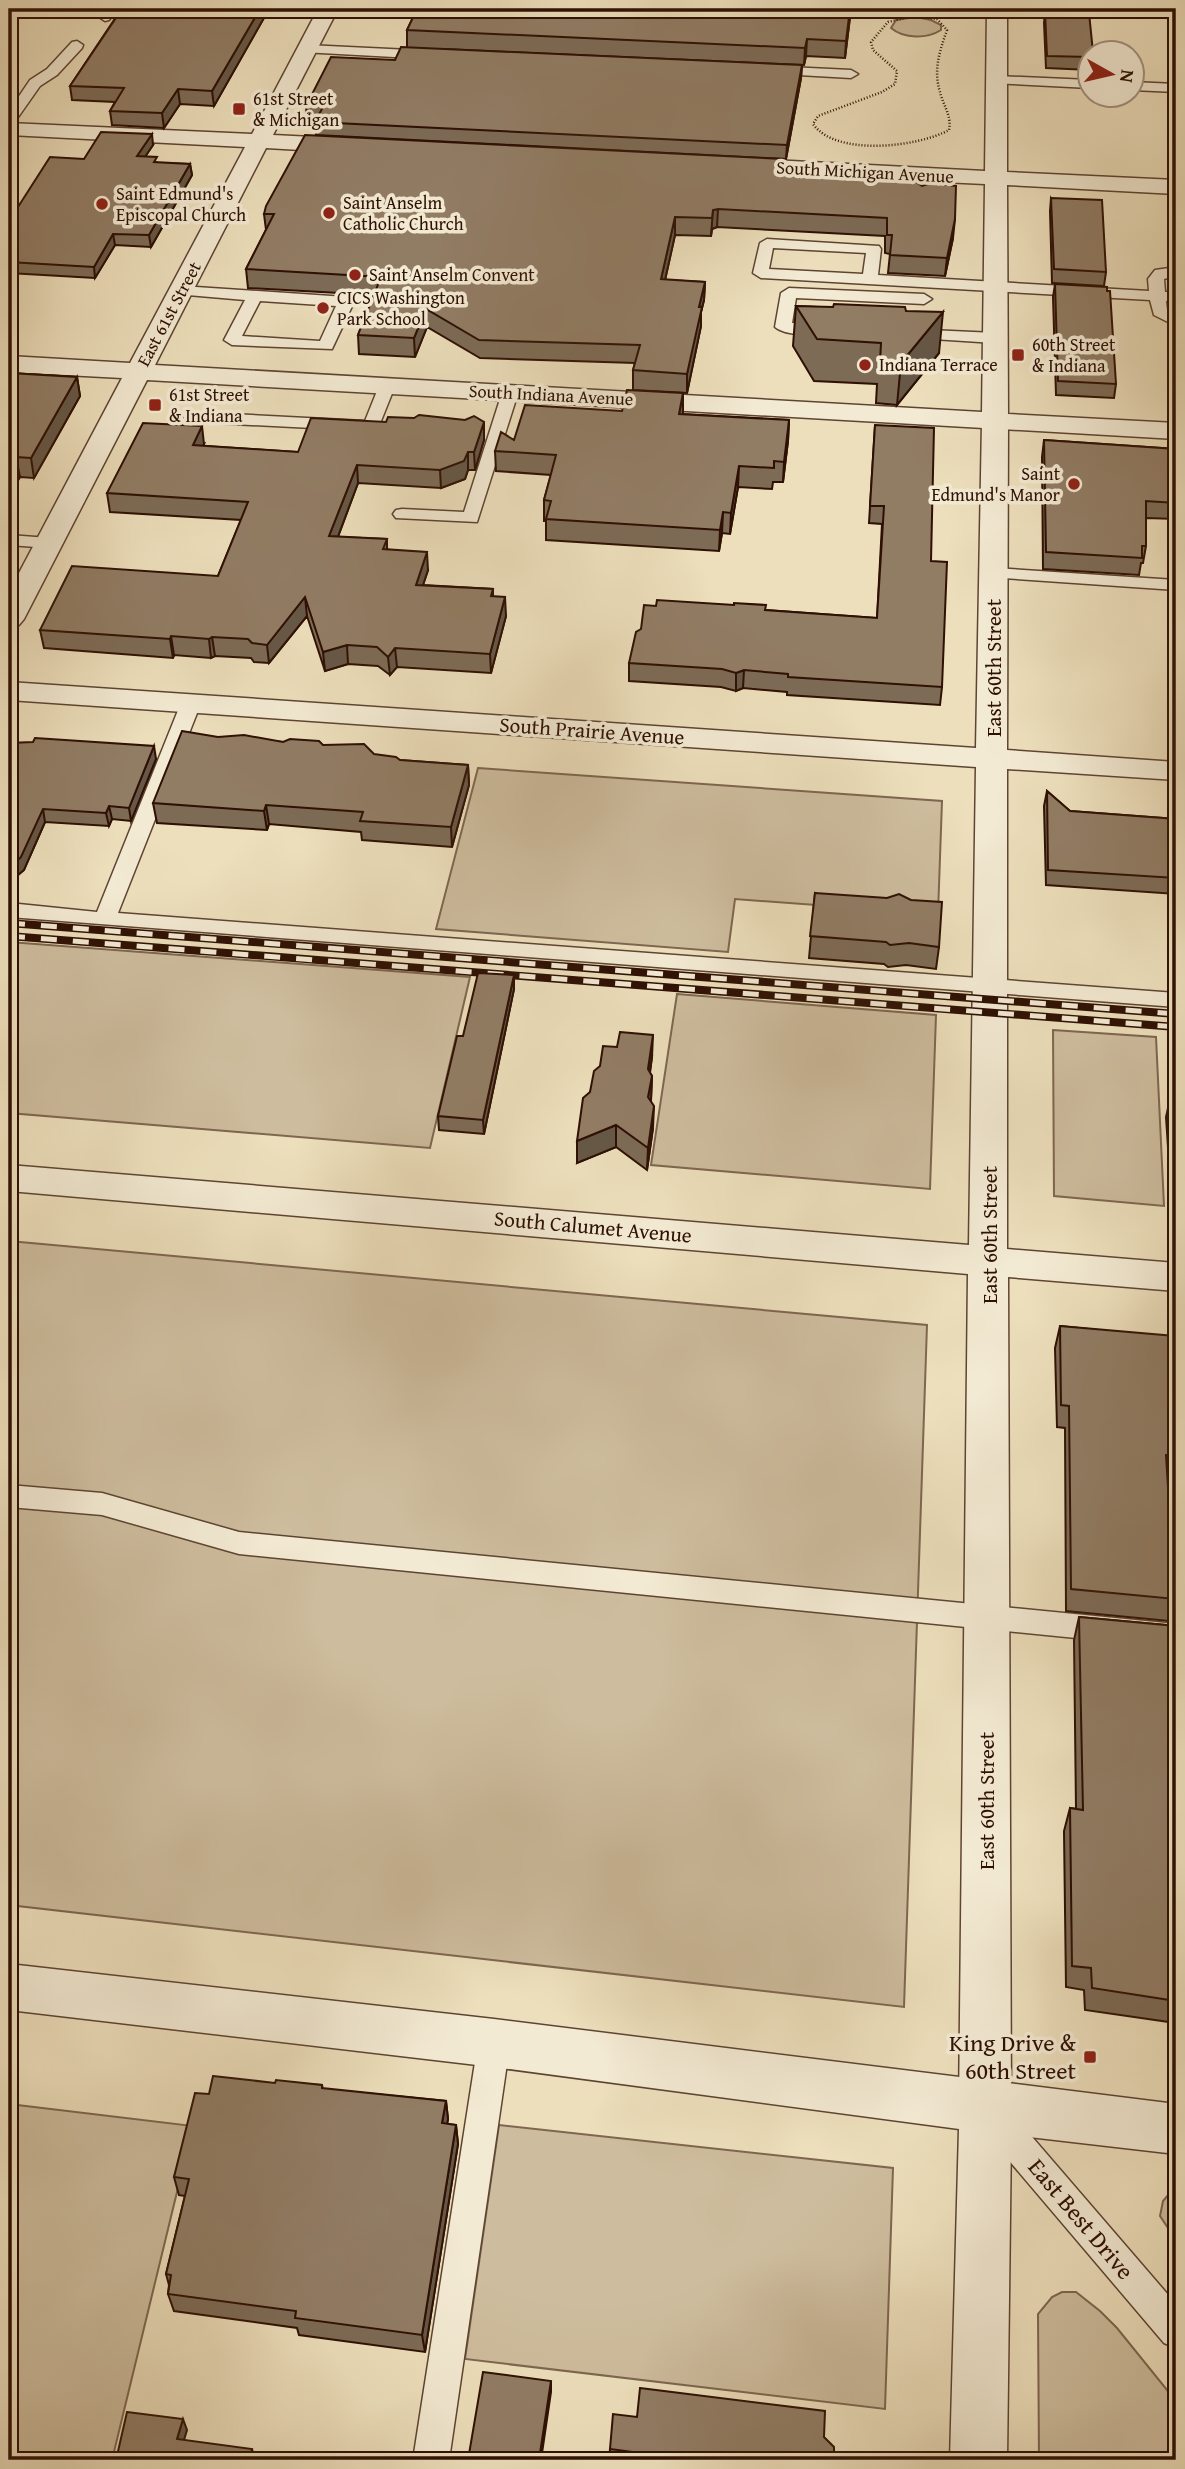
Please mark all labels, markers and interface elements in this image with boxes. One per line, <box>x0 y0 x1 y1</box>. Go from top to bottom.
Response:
north arrow <box>1076 38 1146 108</box>
text: N <box>1113 68 1143 85</box>
place label: 61st Street & Michigan <box>253 85 339 133</box>
marker: 61st Street & Michigan <box>231 101 247 117</box>
street label: South Michigan Avenue <box>776 153 954 190</box>
place label: Saint Edmund's Episcopal Church <box>116 180 246 228</box>
place label: Saint Anselm Catholic Church <box>343 189 464 237</box>
marker: Saint Edmund's Episcopal Church <box>94 196 110 212</box>
marker: Saint Anselm Catholic Church <box>321 205 337 221</box>
street label: East 61st Street <box>130 256 208 371</box>
place label: Saint Anselm Convent <box>369 261 535 288</box>
marker: Saint Anselm Convent <box>347 267 363 283</box>
place label: CICS Washington Park School <box>337 284 465 332</box>
marker: CICS Washington Park School <box>315 300 331 316</box>
place label: 60th Street & Indiana <box>1032 331 1116 379</box>
marker: 60th Street & Indiana <box>1010 347 1026 363</box>
place label: Indiana Terrace <box>879 351 998 378</box>
marker: Indiana Terrace <box>857 357 873 373</box>
street label: South Indiana Avenue <box>468 377 634 412</box>
place label: 61st Street & Indiana <box>169 381 250 429</box>
marker: 61st Street & Indiana <box>147 397 163 413</box>
place label: Saint Edmund's Manor <box>931 460 1061 508</box>
marker: Saint Edmund's Manor <box>1066 476 1082 492</box>
street label: East 60th Street <box>978 598 1009 737</box>
street label: South Prairie Avenue <box>499 709 686 752</box>
street label: East 60th Street <box>974 1165 1005 1304</box>
street label: South Calumet Avenue <box>493 1202 693 1251</box>
street label: East 60th Street <box>971 1731 1002 1870</box>
place label: King Drive & 60th Street <box>949 2025 1077 2088</box>
marker: King Drive & 60th Street <box>1082 2049 1098 2065</box>
street label: East Best Drive <box>1020 2150 1143 2287</box>

